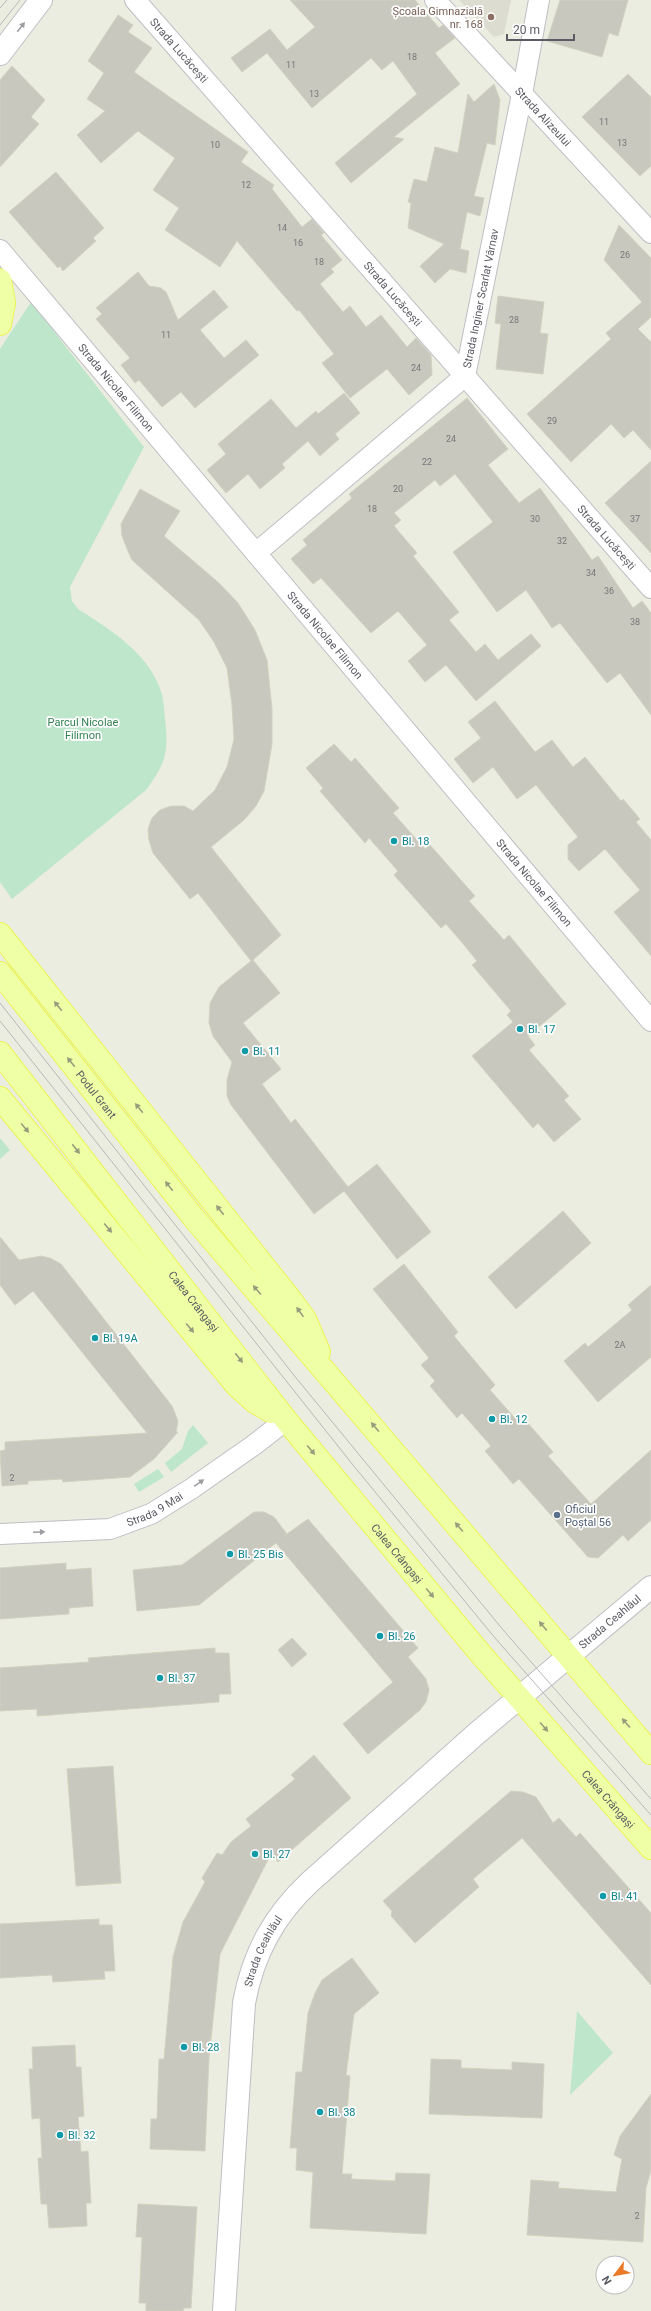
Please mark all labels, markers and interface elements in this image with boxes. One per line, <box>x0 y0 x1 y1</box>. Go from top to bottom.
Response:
place label: Școala Gimnazială nr. 168 <box>392 5 483 31</box>
marker: Școala Gimnazială nr. 168 <box>486 12 496 22</box>
street label: Strada Lucăcești <box>147 16 211 86</box>
scale bar <box>507 16 574 42</box>
one-way arrow <box>16 21 25 32</box>
text: 20 m <box>513 23 540 37</box>
house number: 18 <box>407 52 417 62</box>
house number: 11 <box>286 60 296 70</box>
street label: Strada Alizeului <box>512 85 573 149</box>
house number: 13 <box>309 89 319 99</box>
house number: 11 <box>599 117 609 127</box>
house number: 13 <box>617 138 627 148</box>
house number: 10 <box>210 140 220 150</box>
house number: 12 <box>241 180 251 190</box>
house number: 14 <box>277 223 287 233</box>
street label: Strada Inginer Scarlat Vârnav <box>461 227 502 369</box>
house number: 16 <box>293 238 303 248</box>
house number: 26 <box>620 250 630 260</box>
house number: 18 <box>314 257 324 267</box>
street label: Strada Lucăcești <box>361 259 424 329</box>
house number: 28 <box>509 315 519 325</box>
house number: 11 <box>161 330 171 340</box>
street label: Strada Nicolae Filimon <box>75 341 156 434</box>
house number: 24 <box>411 363 421 373</box>
house number: 29 <box>547 416 557 426</box>
house number: 24 <box>446 434 456 444</box>
house number: 22 <box>422 457 432 467</box>
house number: 20 <box>393 484 403 494</box>
street label: Strada Lucăcești <box>574 503 638 573</box>
house number: 18 <box>367 504 377 514</box>
house number: 30 <box>530 514 540 524</box>
house number: 37 <box>630 514 640 524</box>
house number: 32 <box>557 536 567 546</box>
house number: 34 <box>586 568 596 578</box>
house number: 36 <box>604 586 614 596</box>
street label: Strada Nicolae Filimon <box>284 589 365 682</box>
house number: 38 <box>630 617 640 627</box>
park label: Parcul Nicolae Filimon <box>48 716 119 742</box>
place label: Bl. 18 <box>402 835 430 848</box>
marker: Bl. 18 <box>389 836 399 846</box>
street label: Strada Nicolae Filimon <box>493 837 574 929</box>
one-way arrow <box>54 1001 63 1012</box>
place label: Bl. 17 <box>528 1023 556 1036</box>
marker: Bl. 17 <box>515 1024 525 1034</box>
place label: Bl. 11 <box>253 1045 281 1058</box>
marker: Bl. 11 <box>240 1046 250 1056</box>
one-way arrow <box>67 1057 75 1068</box>
street label: Podul Grant <box>73 1068 119 1122</box>
one-way arrow <box>135 1103 144 1113</box>
one-way arrow <box>20 1122 29 1133</box>
one-way arrow <box>72 1144 80 1155</box>
one-way arrow <box>165 1181 173 1192</box>
one-way arrow <box>216 1204 225 1215</box>
one-way arrow <box>103 1223 112 1233</box>
street label: Calea Crângași <box>165 1269 221 1335</box>
one-way arrow <box>253 1285 262 1296</box>
one-way arrow <box>296 1307 304 1318</box>
one-way arrow <box>186 1323 195 1334</box>
place label: Bl. 19A <box>103 1332 139 1345</box>
marker: Bl. 19A <box>90 1333 100 1343</box>
house number: 2A <box>615 1340 626 1350</box>
one-way arrow <box>234 1352 243 1363</box>
place label: Bl. 12 <box>500 1413 528 1426</box>
marker: Bl. 12 <box>487 1414 497 1424</box>
one-way arrow <box>370 1422 379 1433</box>
one-way arrow <box>306 1444 315 1455</box>
house number: 2 <box>9 1473 15 1483</box>
one-way arrow <box>194 1479 205 1487</box>
street label: Strada 9 Mai <box>125 1490 185 1529</box>
place label: Oficiul Poștal 56 <box>565 1503 611 1529</box>
marker: Oficiul Poștal 56 <box>552 1510 562 1520</box>
street label: Calea Crângași <box>368 1521 425 1586</box>
one-way arrow <box>454 1521 463 1532</box>
one-way arrow <box>33 1529 45 1536</box>
place label: Bl. 25 Bis <box>238 1548 284 1561</box>
marker: Bl. 25 Bis <box>225 1549 235 1559</box>
one-way arrow <box>425 1587 434 1598</box>
street label: Strada Ceahlăul <box>576 1592 644 1652</box>
one-way arrow <box>538 1620 547 1631</box>
place label: Bl. 26 <box>388 1630 416 1643</box>
marker: Bl. 26 <box>375 1631 385 1641</box>
place label: Bl. 37 <box>168 1672 196 1685</box>
marker: Bl. 37 <box>155 1673 165 1683</box>
one-way arrow <box>621 1718 630 1729</box>
one-way arrow <box>540 1722 549 1732</box>
street label: Calea Crângași <box>579 1768 637 1832</box>
place label: Bl. 27 <box>263 1848 291 1861</box>
marker: Bl. 27 <box>250 1849 260 1859</box>
place label: Bl. 41 <box>611 1890 639 1903</box>
marker: Bl. 41 <box>598 1891 608 1901</box>
street label: Strada Ceahlăul <box>242 1913 285 1988</box>
place label: Bl. 28 <box>192 2041 220 2054</box>
marker: Bl. 28 <box>179 2042 189 2052</box>
place label: Bl. 38 <box>328 2106 356 2119</box>
marker: Bl. 38 <box>315 2107 325 2117</box>
place label: Bl. 32 <box>68 2129 96 2142</box>
marker: Bl. 32 <box>55 2130 65 2140</box>
house number: 2 <box>634 2211 640 2221</box>
north arrow <box>595 2255 635 2295</box>
text: N <box>599 2273 615 2287</box>

